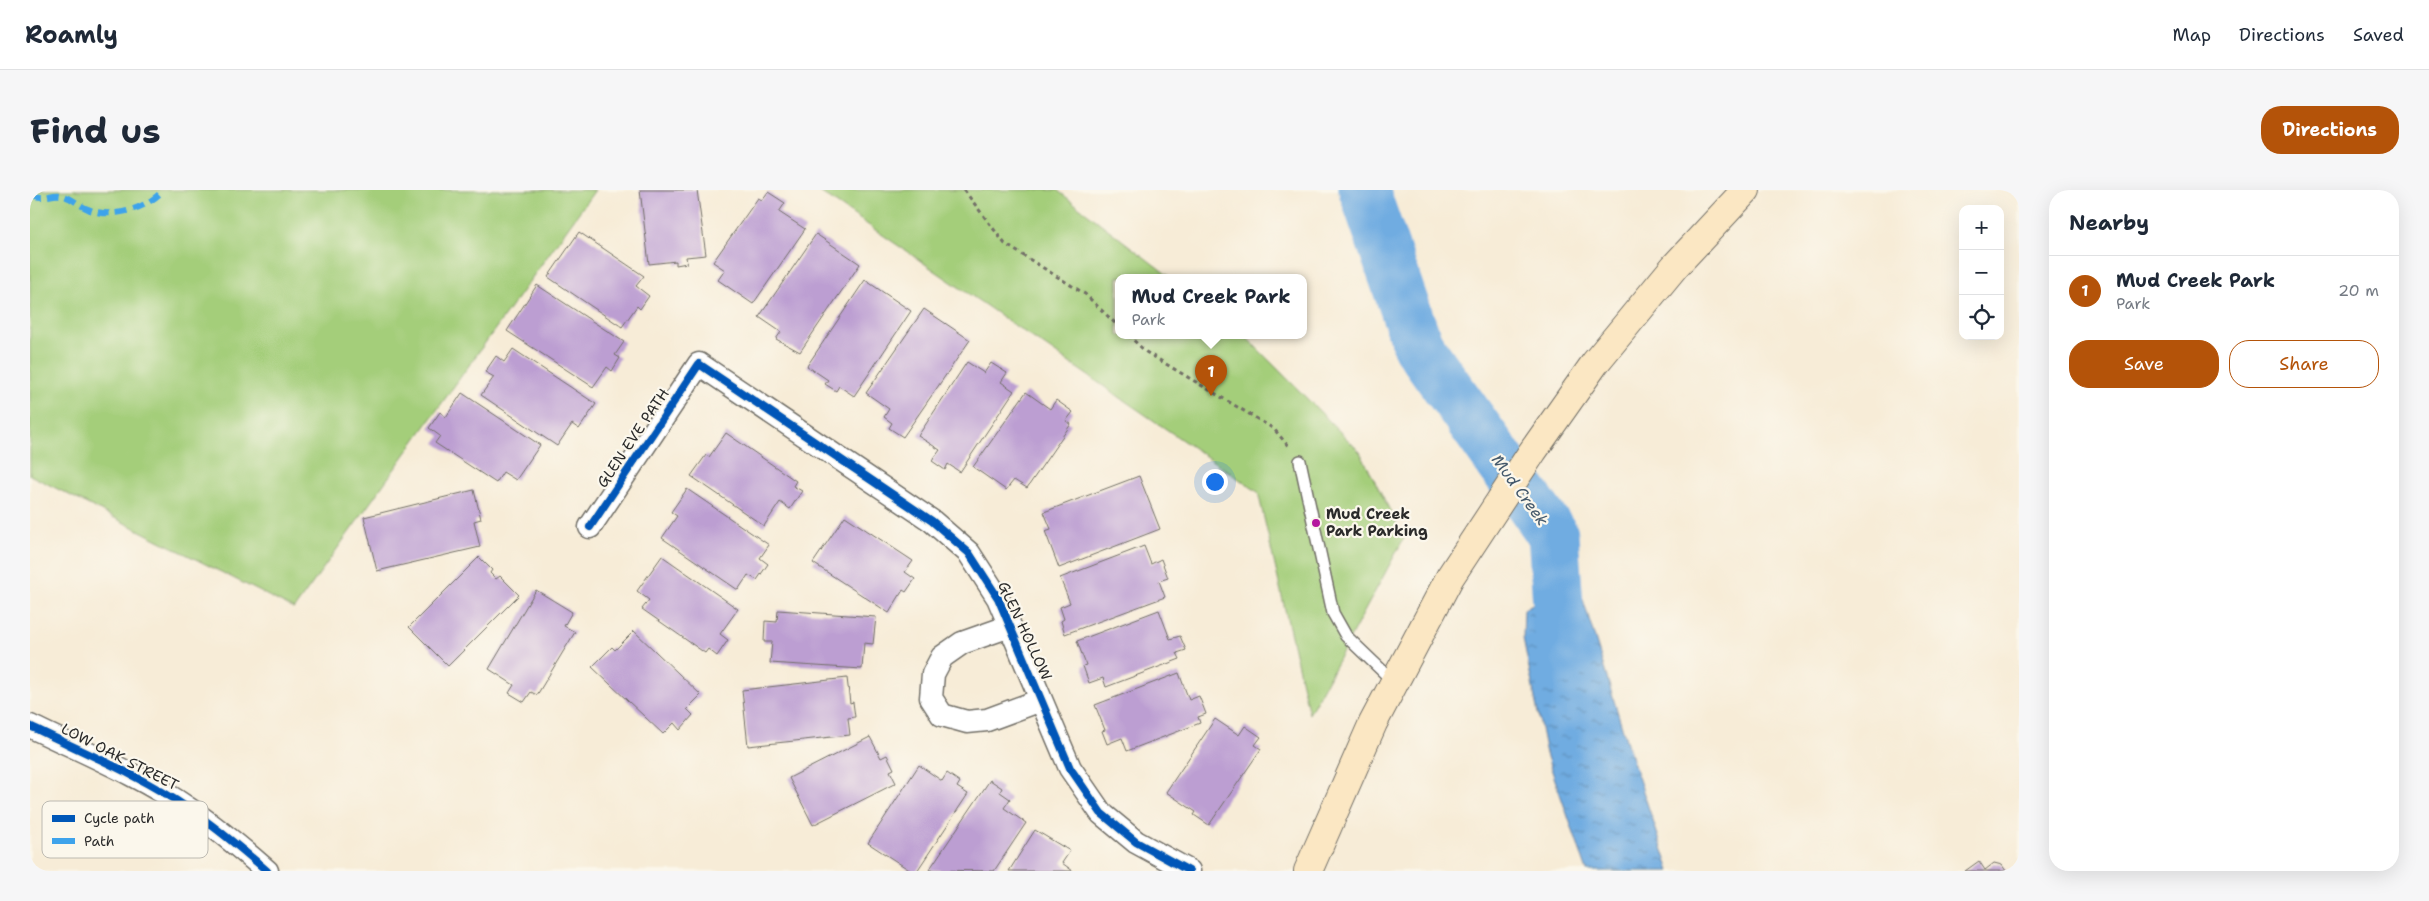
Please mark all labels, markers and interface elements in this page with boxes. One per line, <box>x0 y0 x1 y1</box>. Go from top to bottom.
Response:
text: Roamly <box>25 19 118 51</box>
text: Map <box>2173 23 2211 47</box>
text: Directions <box>2239 23 2325 47</box>
text: Saved <box>2353 23 2404 47</box>
button: Directions <box>2261 106 2399 154</box>
text: Find us <box>30 107 161 154</box>
map controls <box>1959 205 2004 340</box>
button: + <box>1959 205 2004 250</box>
text: Nearby <box>2069 209 2149 237</box>
button: − <box>1959 250 2004 295</box>
text: Mud Creek Park <box>2116 268 2275 293</box>
popup <box>1115 274 1307 339</box>
text: 1 <box>2081 280 2089 301</box>
text: 20 m <box>2338 280 2379 301</box>
text: Mud Creek Park <box>1131 284 1291 309</box>
text: Park <box>2116 293 2150 314</box>
button: locate <box>1959 295 2004 340</box>
text: Park <box>1131 309 1166 330</box>
button: Save <box>2069 340 2219 388</box>
button: Share <box>2229 340 2379 388</box>
pin: 1 <box>1195 355 1227 396</box>
street label: GLEN EVE PATH <box>592 384 674 492</box>
water label: Mud Creek <box>1487 450 1553 530</box>
your location <box>1202 469 1228 495</box>
place label: Mud Creek Park Parking <box>1326 504 1428 541</box>
marker: Mud Creek Park Parking <box>1310 517 1322 529</box>
street label: GLEN HOLLOW <box>993 578 1057 684</box>
street label: LOW OAK STREET <box>58 719 182 795</box>
legend <box>42 801 208 858</box>
text: Cycle path <box>84 809 155 827</box>
text: Path <box>84 832 115 850</box>

